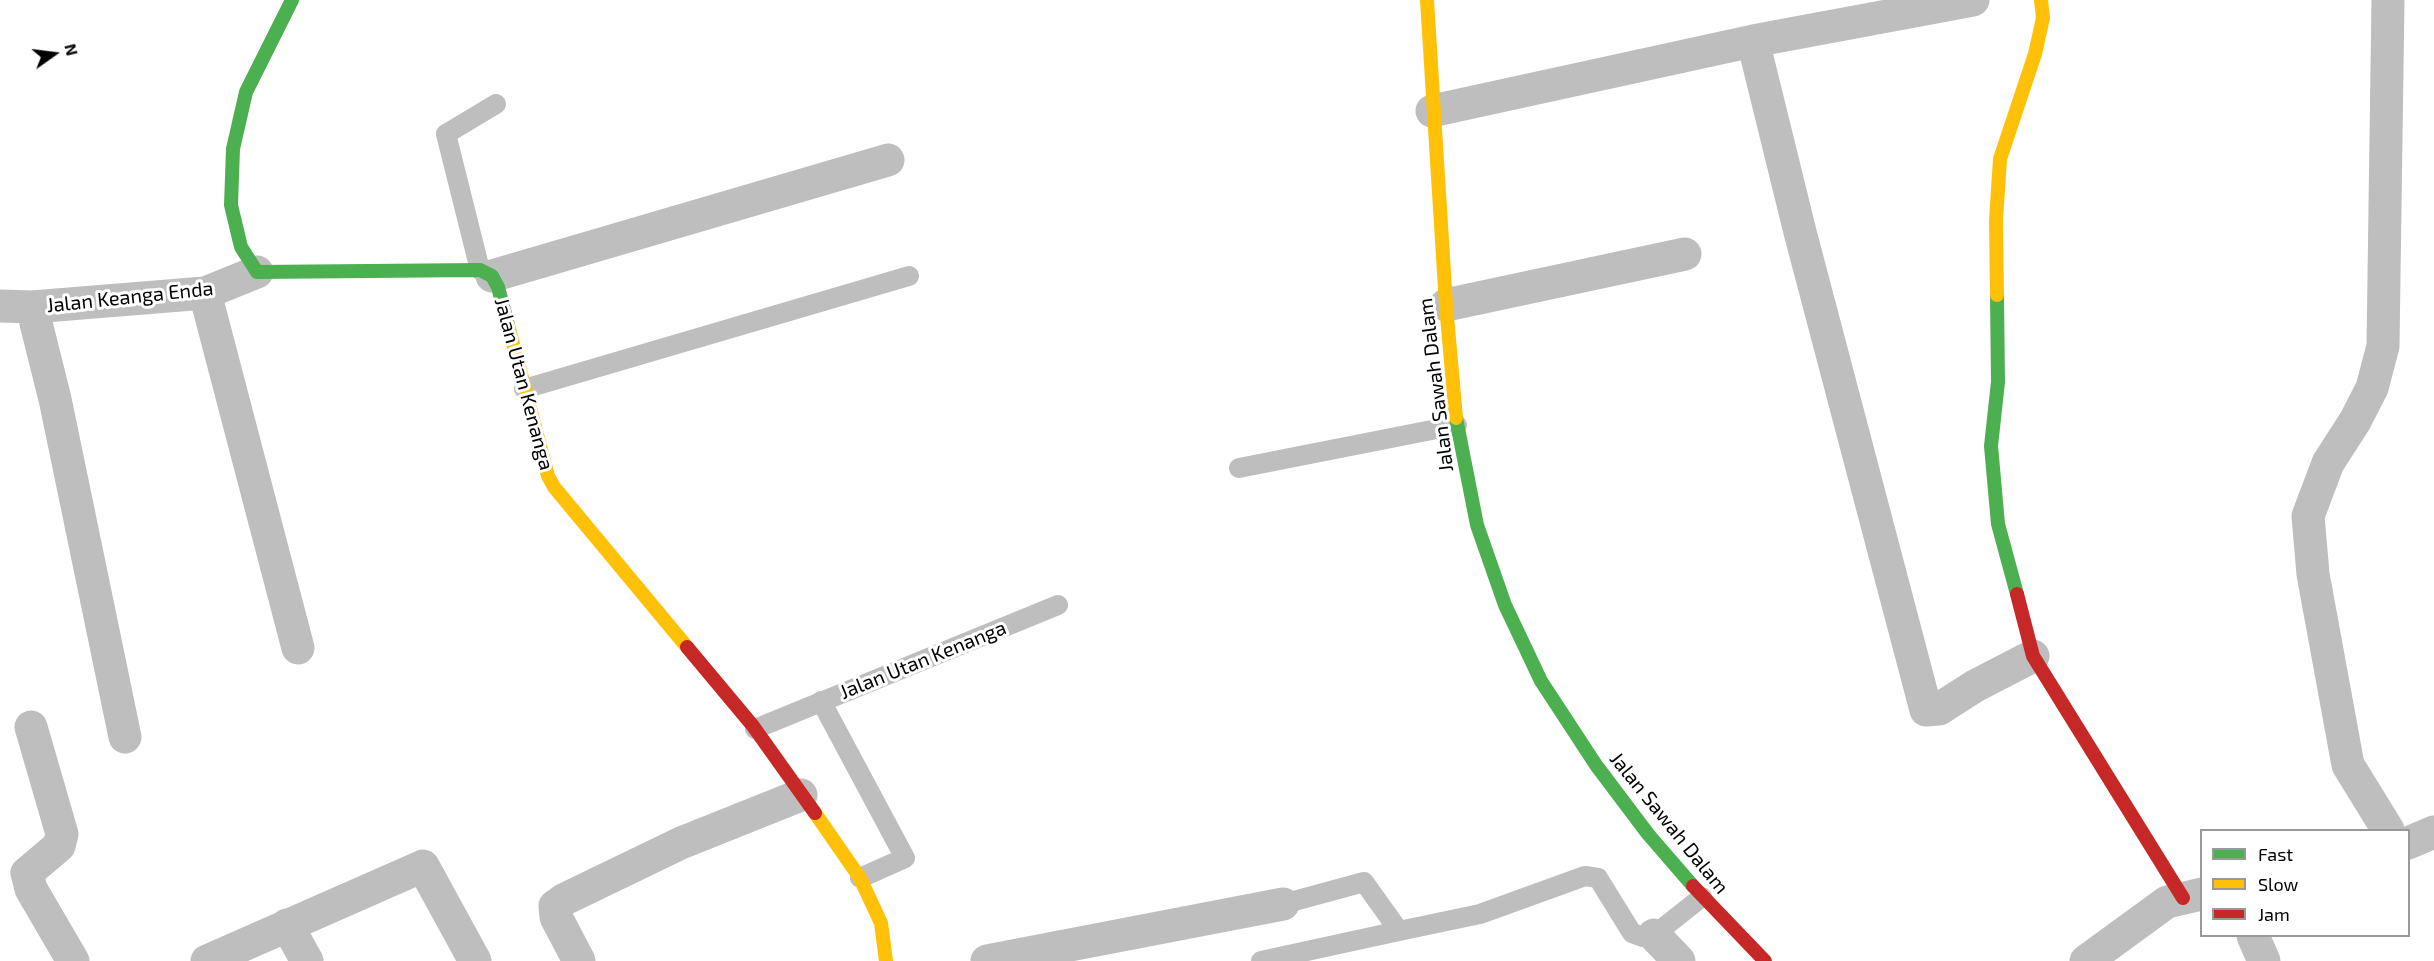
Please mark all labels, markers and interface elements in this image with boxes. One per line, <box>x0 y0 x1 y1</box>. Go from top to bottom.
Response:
north arrow <box>24 24 84 84</box>
text: N <box>61 42 83 57</box>
street label: Jalan Keanga Enda <box>45 276 215 318</box>
street label: Jalan Utan Kenanga <box>489 295 559 473</box>
street label: Jalan Sawah Dalam <box>1413 297 1459 473</box>
street label: Jalan Utan Kenanga <box>836 616 1010 704</box>
street label: Jalan Sawah Dalam <box>1605 747 1733 899</box>
legend <box>2200 829 2410 937</box>
text: Fast <box>2258 843 2293 865</box>
text: Slow <box>2258 873 2298 895</box>
text: Jam <box>2258 903 2290 925</box>

